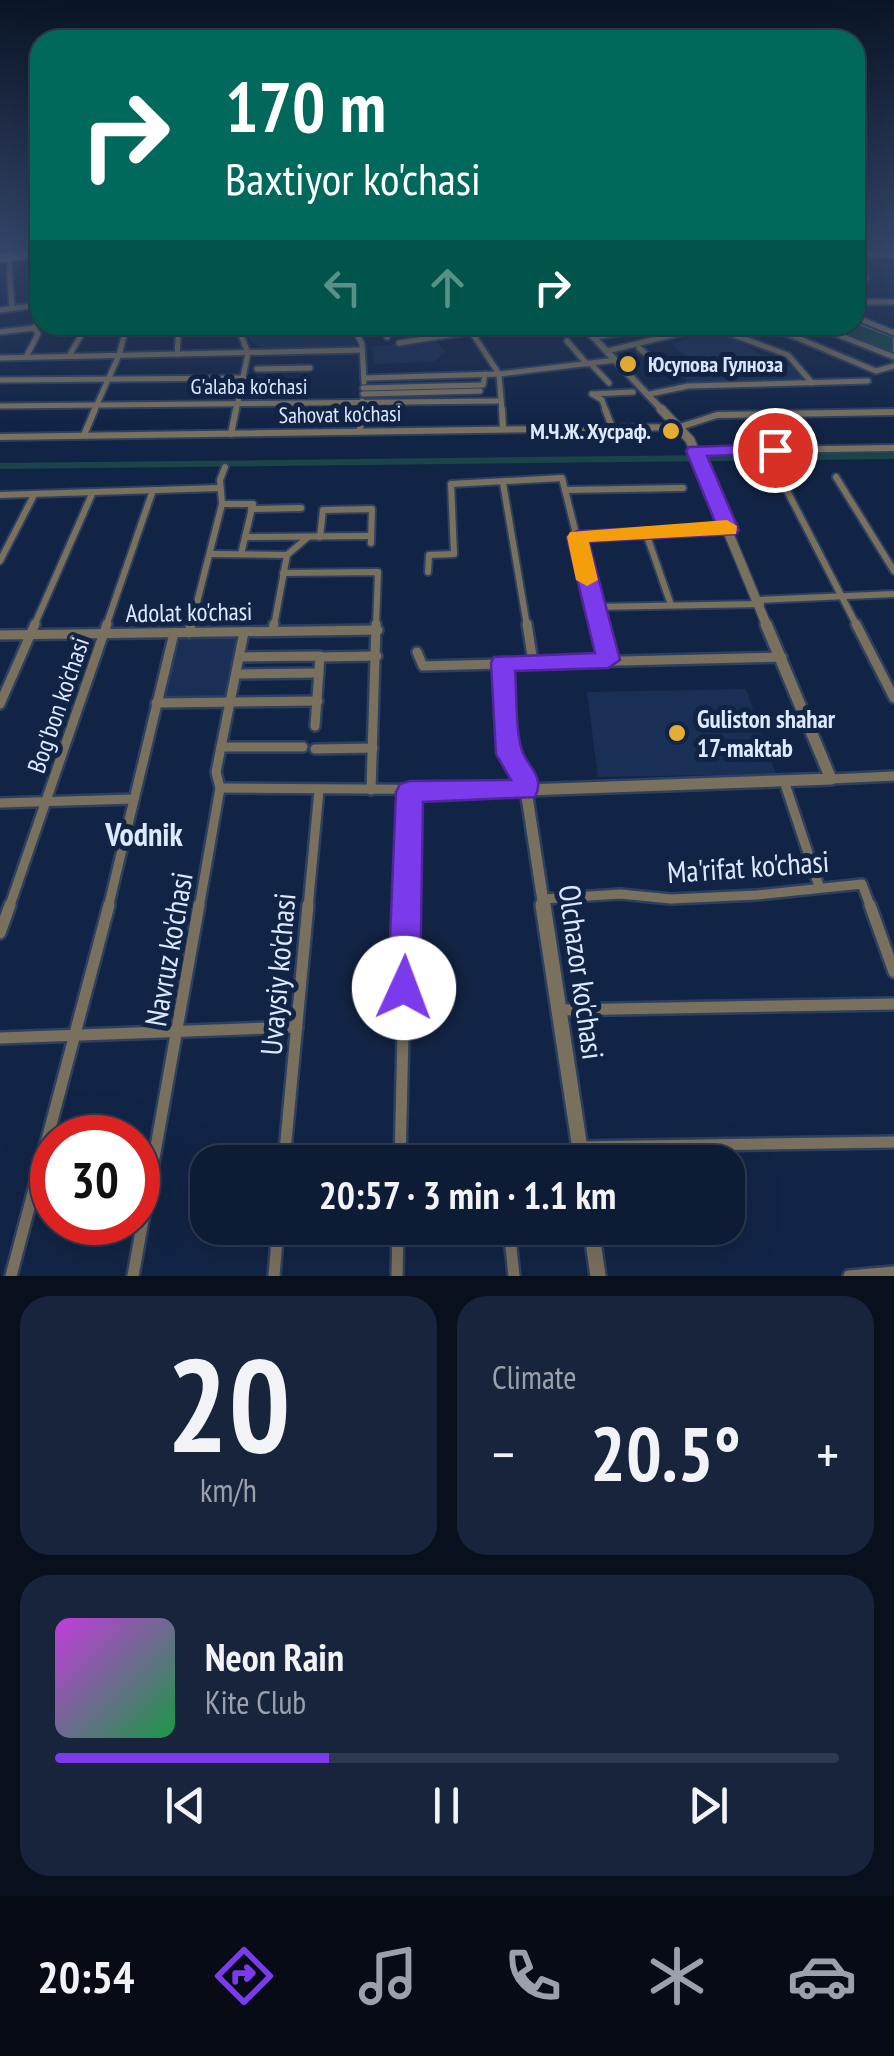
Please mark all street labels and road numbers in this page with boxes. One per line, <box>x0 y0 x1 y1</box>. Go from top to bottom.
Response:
street label: G'alaba ko'chasi <box>191 372 307 400</box>
street label: Sahovat ko'chasi <box>278 399 402 429</box>
street label: Adolat ko'chasi <box>125 595 253 629</box>
street label: Bog'bon ko'chasi <box>20 633 96 777</box>
street label: Ma'rifat ko'chasi <box>666 841 830 891</box>
street label: Navruz ko'chasi <box>135 869 201 1029</box>
street label: Olchazor ko'chasi <box>550 882 614 1062</box>
street label: Uvaysiy ko'chasi <box>250 891 304 1057</box>

